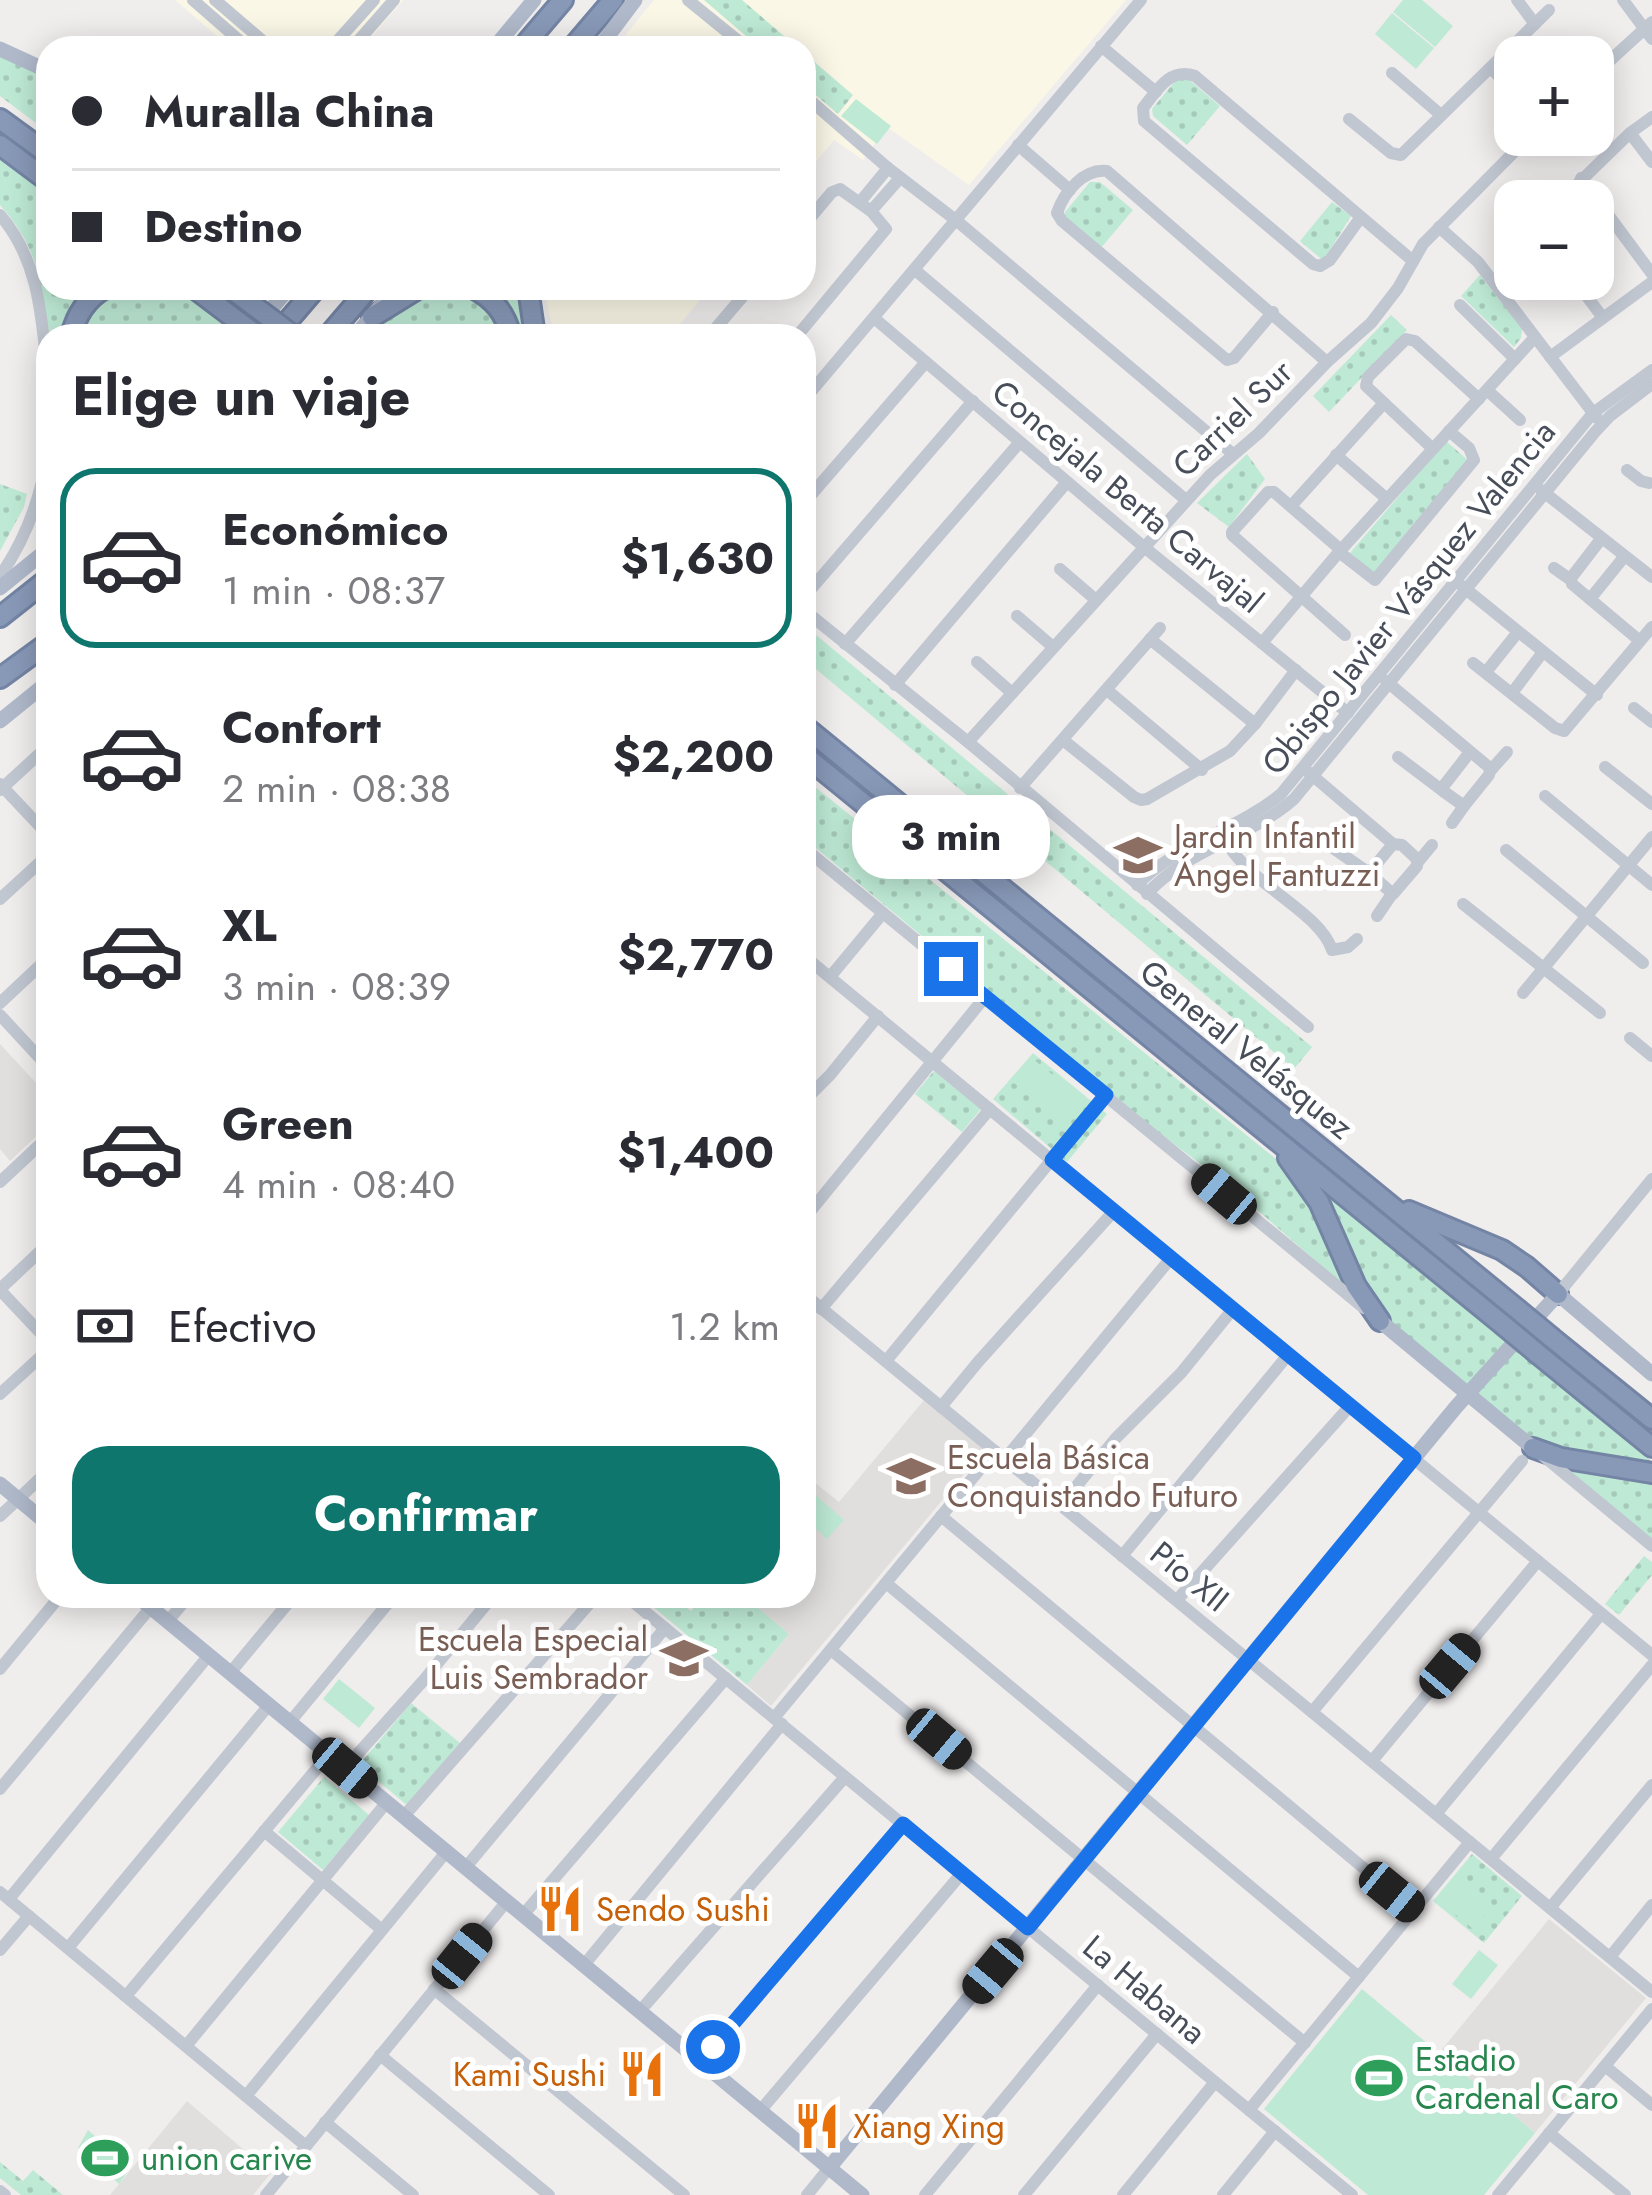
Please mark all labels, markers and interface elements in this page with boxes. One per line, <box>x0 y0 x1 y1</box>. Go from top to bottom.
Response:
map controls <box>1494 36 1614 300</box>
button: + <box>1494 36 1614 156</box>
text: Muralla China <box>144 79 434 144</box>
button: − <box>1494 180 1614 300</box>
text: Destino <box>144 194 302 259</box>
street label: Carriel Sur <box>1162 349 1303 488</box>
text: Elige un viaje <box>72 357 411 435</box>
street label: Concejala Berta Carvajal <box>982 369 1274 624</box>
street label: Obispo Javier Vásquez Valencia <box>1251 410 1566 785</box>
text: Económico <box>222 497 448 562</box>
icon: car <box>78 504 186 612</box>
text: $1,630 <box>621 526 774 591</box>
text: 1 min · 08:37 <box>222 562 445 619</box>
text: Confort <box>222 695 381 760</box>
icon: car <box>78 702 186 810</box>
text: $2,200 <box>613 724 774 789</box>
text: 2 min · 08:38 <box>222 760 451 817</box>
callout: 3 min <box>852 795 1050 879</box>
text: 3 min <box>900 808 1002 865</box>
place label: Jardin Infantil Ángel Fantuzzi <box>1170 813 1380 898</box>
school or university icon: Jardin Infantil Ángel Fantuzzi <box>1113 830 1163 880</box>
text: XL <box>222 893 277 958</box>
icon: car <box>78 900 186 1008</box>
text: $2,770 <box>618 922 774 987</box>
route end <box>924 942 978 996</box>
street label: General Velásquez <box>1130 949 1363 1150</box>
text: 3 min · 08:39 <box>222 958 451 1015</box>
text: Green <box>222 1091 354 1156</box>
icon: car <box>78 1098 186 1206</box>
text: $1,400 <box>618 1120 774 1185</box>
text: 4 min · 08:40 <box>222 1156 455 1213</box>
car <box>1185 1157 1263 1231</box>
icon: cash <box>72 1293 138 1359</box>
text: Efectivo <box>168 1294 317 1359</box>
text: 1.2 km <box>669 1298 780 1355</box>
place label: Escuela Básica Conquistando Futuro <box>947 1434 1238 1519</box>
button: Confirmar <box>72 1446 780 1584</box>
school or university icon: Escuela Básica Conquistando Futuro <box>886 1451 936 1501</box>
street label: Pío XII <box>1140 1530 1239 1623</box>
place label: Escuela Especial Luis Sembrador <box>418 1616 649 1701</box>
car <box>1413 1627 1487 1705</box>
school or university icon: Escuela Especial Luis Sembrador <box>659 1633 709 1683</box>
car <box>900 1702 978 1776</box>
car <box>306 1731 384 1805</box>
car <box>1353 1855 1431 1929</box>
restaurant icon: Sendo Sushi <box>535 1884 585 1934</box>
place label: Sendo Sushi <box>596 1886 770 1933</box>
car <box>425 1917 499 1995</box>
street label: La Habana <box>1073 1924 1216 2055</box>
car <box>956 1932 1030 2010</box>
route start <box>686 2020 740 2074</box>
place label: Estadio Cardenal Caro <box>1415 2036 1619 2121</box>
restaurant icon: Kami Sushi <box>617 2049 667 2099</box>
place label: Kami Sushi <box>453 2051 606 2098</box>
sports icon: Estadio Cardenal Caro <box>1354 2053 1404 2103</box>
restaurant icon: Xiang Xing <box>792 2101 842 2151</box>
place label: Xiang Xing <box>853 2103 1005 2150</box>
sports icon: union carive <box>80 2133 130 2183</box>
place label: union carive <box>141 2135 312 2182</box>

